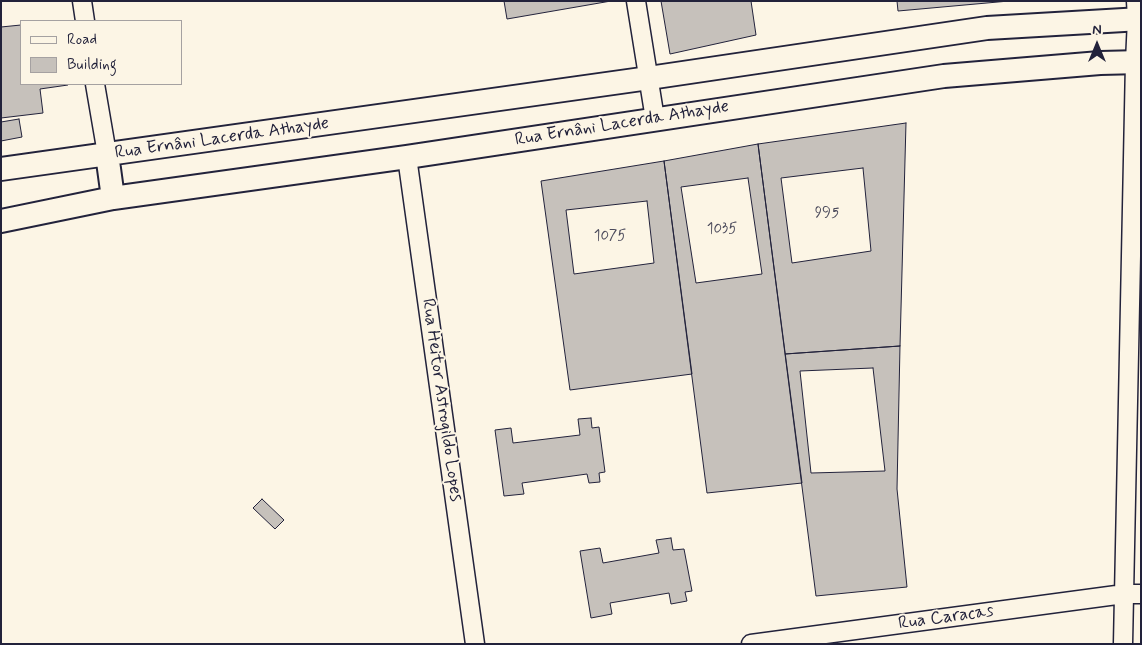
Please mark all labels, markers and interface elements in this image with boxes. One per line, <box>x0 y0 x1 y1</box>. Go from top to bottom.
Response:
legend <box>20 20 182 85</box>
north arrow <box>1072 20 1122 70</box>
text: N <box>1092 21 1102 39</box>
text: Road <box>67 30 97 50</box>
text: Building <box>67 55 117 75</box>
street label: Rua Ernâni Lacerda Athayde <box>513 96 731 152</box>
street label: Rua Ernâni Lacerda Athayde <box>113 113 331 165</box>
house number: 995 <box>815 205 839 223</box>
house number: 1035 <box>707 221 737 239</box>
house number: 1075 <box>594 228 626 246</box>
street label: Rua Heitor Astrogildo Lopes <box>416 297 466 503</box>
street label: Rua Caracas <box>897 601 995 635</box>

